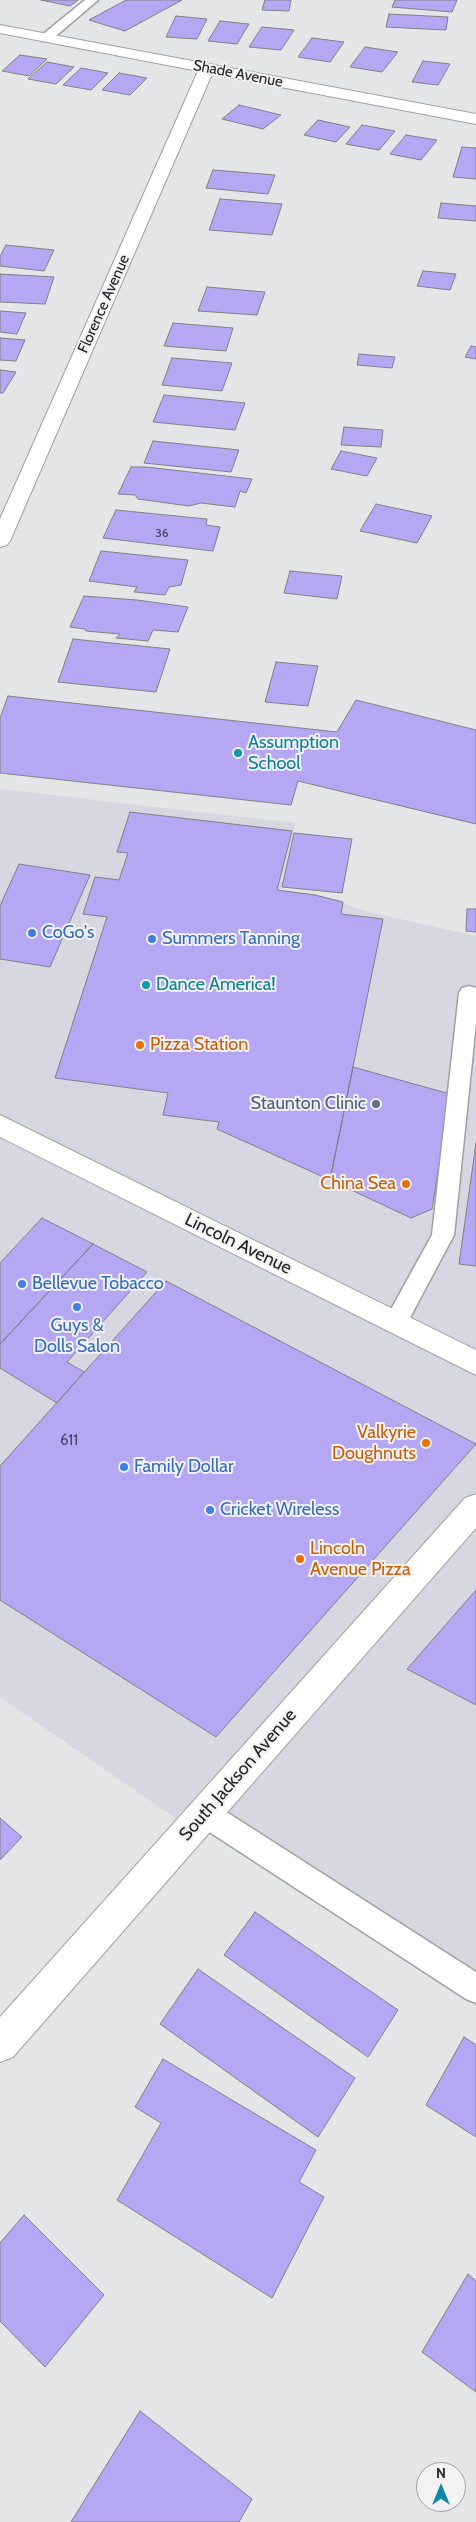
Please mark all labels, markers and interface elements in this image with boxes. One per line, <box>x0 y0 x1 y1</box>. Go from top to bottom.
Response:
street label: Shade Avenue <box>192 56 284 92</box>
street label: Florence Avenue <box>74 252 134 356</box>
house number: 36 <box>155 526 169 540</box>
place label: Assumption School <box>248 732 339 774</box>
marker: Assumption School <box>232 747 244 759</box>
place label: CoGo's <box>42 922 94 944</box>
marker: CoGo's <box>26 927 38 939</box>
place label: Summers Tanning <box>162 928 300 950</box>
marker: Summers Tanning <box>146 933 158 945</box>
place label: Dance America! <box>156 974 276 996</box>
marker: Dance America! <box>140 979 152 991</box>
place label: Pizza Station <box>150 1034 248 1056</box>
marker: Pizza Station <box>134 1039 146 1051</box>
place label: Staunton Clinic <box>250 1093 366 1115</box>
marker: Staunton Clinic <box>370 1098 382 1110</box>
place label: China Sea <box>320 1173 396 1195</box>
marker: China Sea <box>400 1178 412 1190</box>
street label: Lincoln Avenue <box>181 1209 295 1279</box>
place label: Bellevue Tobacco <box>32 1273 164 1295</box>
marker: Bellevue Tobacco <box>16 1278 28 1290</box>
marker: Guys & Dolls Salon <box>71 1301 83 1313</box>
place label: Guys & Dolls Salon <box>34 1315 120 1358</box>
place label: Valkyrie Doughnuts <box>332 1422 416 1465</box>
house number: 611 <box>60 1432 78 1450</box>
marker: Valkyrie Doughnuts <box>420 1437 432 1449</box>
place label: Family Dollar <box>134 1456 234 1478</box>
marker: Family Dollar <box>118 1461 130 1473</box>
place label: Cricket Wireless <box>220 1499 339 1521</box>
marker: Cricket Wireless <box>204 1504 216 1516</box>
place label: Lincoln Avenue Pizza <box>310 1538 411 1580</box>
marker: Lincoln Avenue Pizza <box>294 1553 306 1565</box>
street label: South Jackson Avenue <box>175 1705 301 1845</box>
north arrow <box>416 2462 466 2512</box>
text: N <box>436 2464 446 2482</box>

